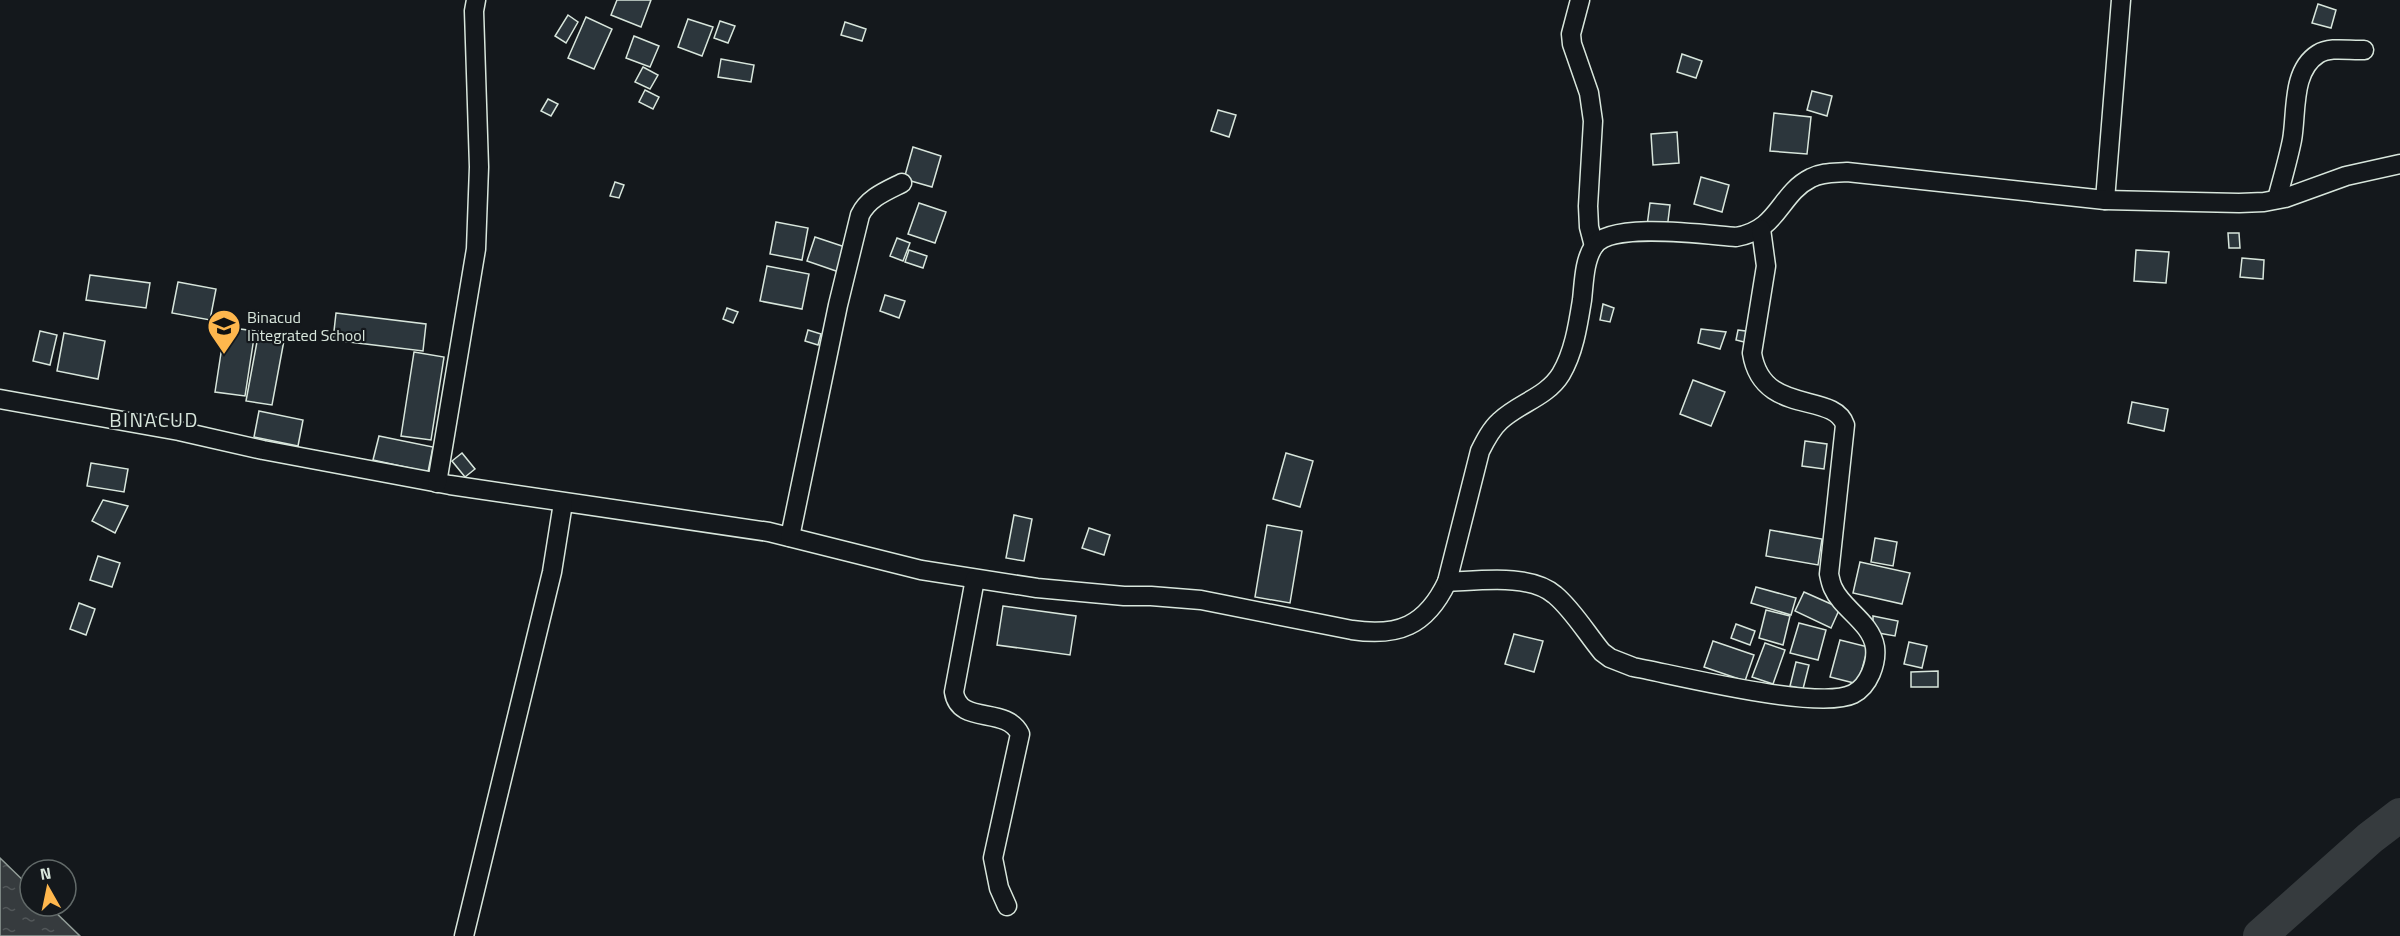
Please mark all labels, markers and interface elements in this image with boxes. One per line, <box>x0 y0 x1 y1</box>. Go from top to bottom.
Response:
place label: Binacud Integrated School <box>247 305 365 347</box>
school or university icon: Binacud Integrated School <box>206 308 242 355</box>
district label: BINACUD <box>109 404 199 435</box>
north arrow <box>18 858 78 918</box>
text: N <box>38 860 53 886</box>

